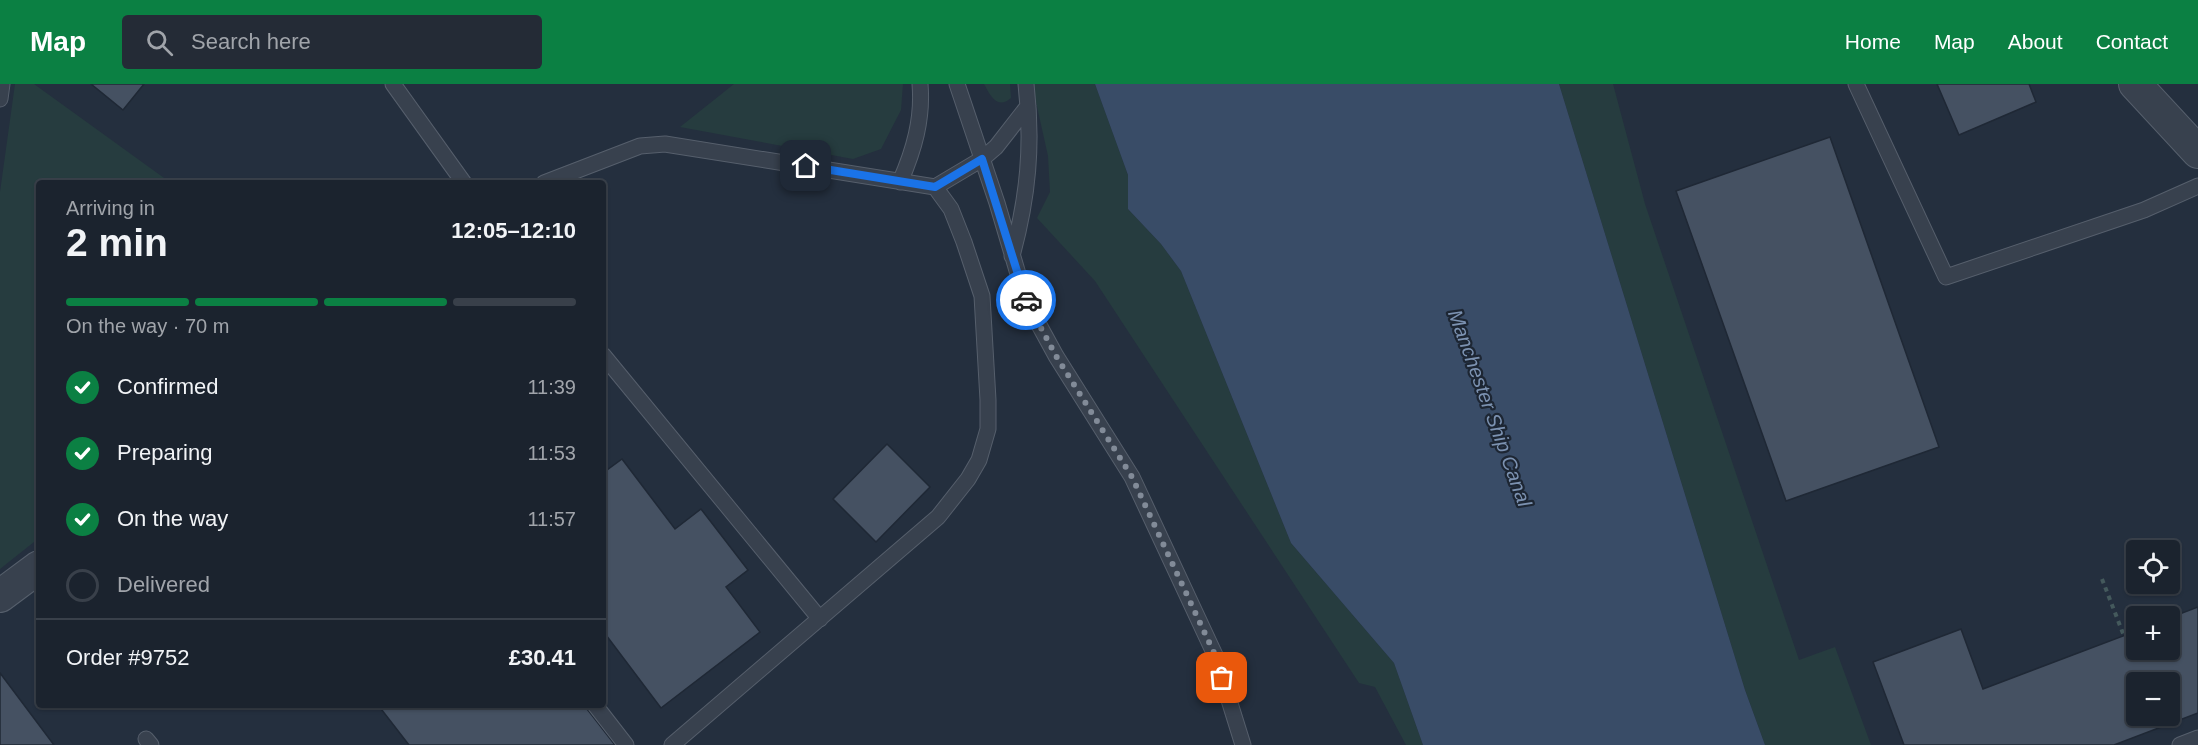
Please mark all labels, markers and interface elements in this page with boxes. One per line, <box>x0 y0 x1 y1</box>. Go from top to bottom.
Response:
search box <box>122 15 542 69</box>
text: Map <box>30 26 86 57</box>
icon: search <box>143 26 176 59</box>
text: Search here <box>191 29 311 54</box>
text: Home <box>1845 30 1901 53</box>
text: Map <box>1934 30 1975 53</box>
text: About <box>2008 30 2063 53</box>
text: Contact <box>2096 30 2168 53</box>
pin <box>780 140 831 191</box>
icon: home <box>789 149 822 182</box>
text: Arriving in <box>66 197 155 219</box>
text: 12:05–12:10 <box>451 218 576 243</box>
text: 2 min <box>66 221 168 264</box>
courier <box>996 270 1056 330</box>
icon: car <box>1010 284 1043 317</box>
water label: Manchester Ship Canal <box>1444 307 1536 510</box>
text: On the way · 70 m <box>66 315 229 337</box>
icon: check <box>66 371 99 404</box>
text: Confirmed <box>117 374 218 399</box>
text: 11:39 <box>527 376 576 398</box>
icon: check <box>66 437 99 470</box>
text: Preparing <box>117 440 212 465</box>
text: 11:53 <box>527 442 576 464</box>
icon: check <box>66 503 99 536</box>
text: On the way <box>117 506 228 531</box>
text: 11:57 <box>527 508 576 530</box>
map controls <box>2126 540 2180 726</box>
button: locate <box>2126 540 2180 594</box>
text: Delivered <box>117 572 210 597</box>
button: + <box>2126 606 2180 660</box>
text: Order #9752 <box>66 645 190 670</box>
text: £30.41 <box>509 645 576 670</box>
pin <box>1196 652 1247 703</box>
icon: bag <box>1205 661 1238 694</box>
button: − <box>2126 672 2180 726</box>

